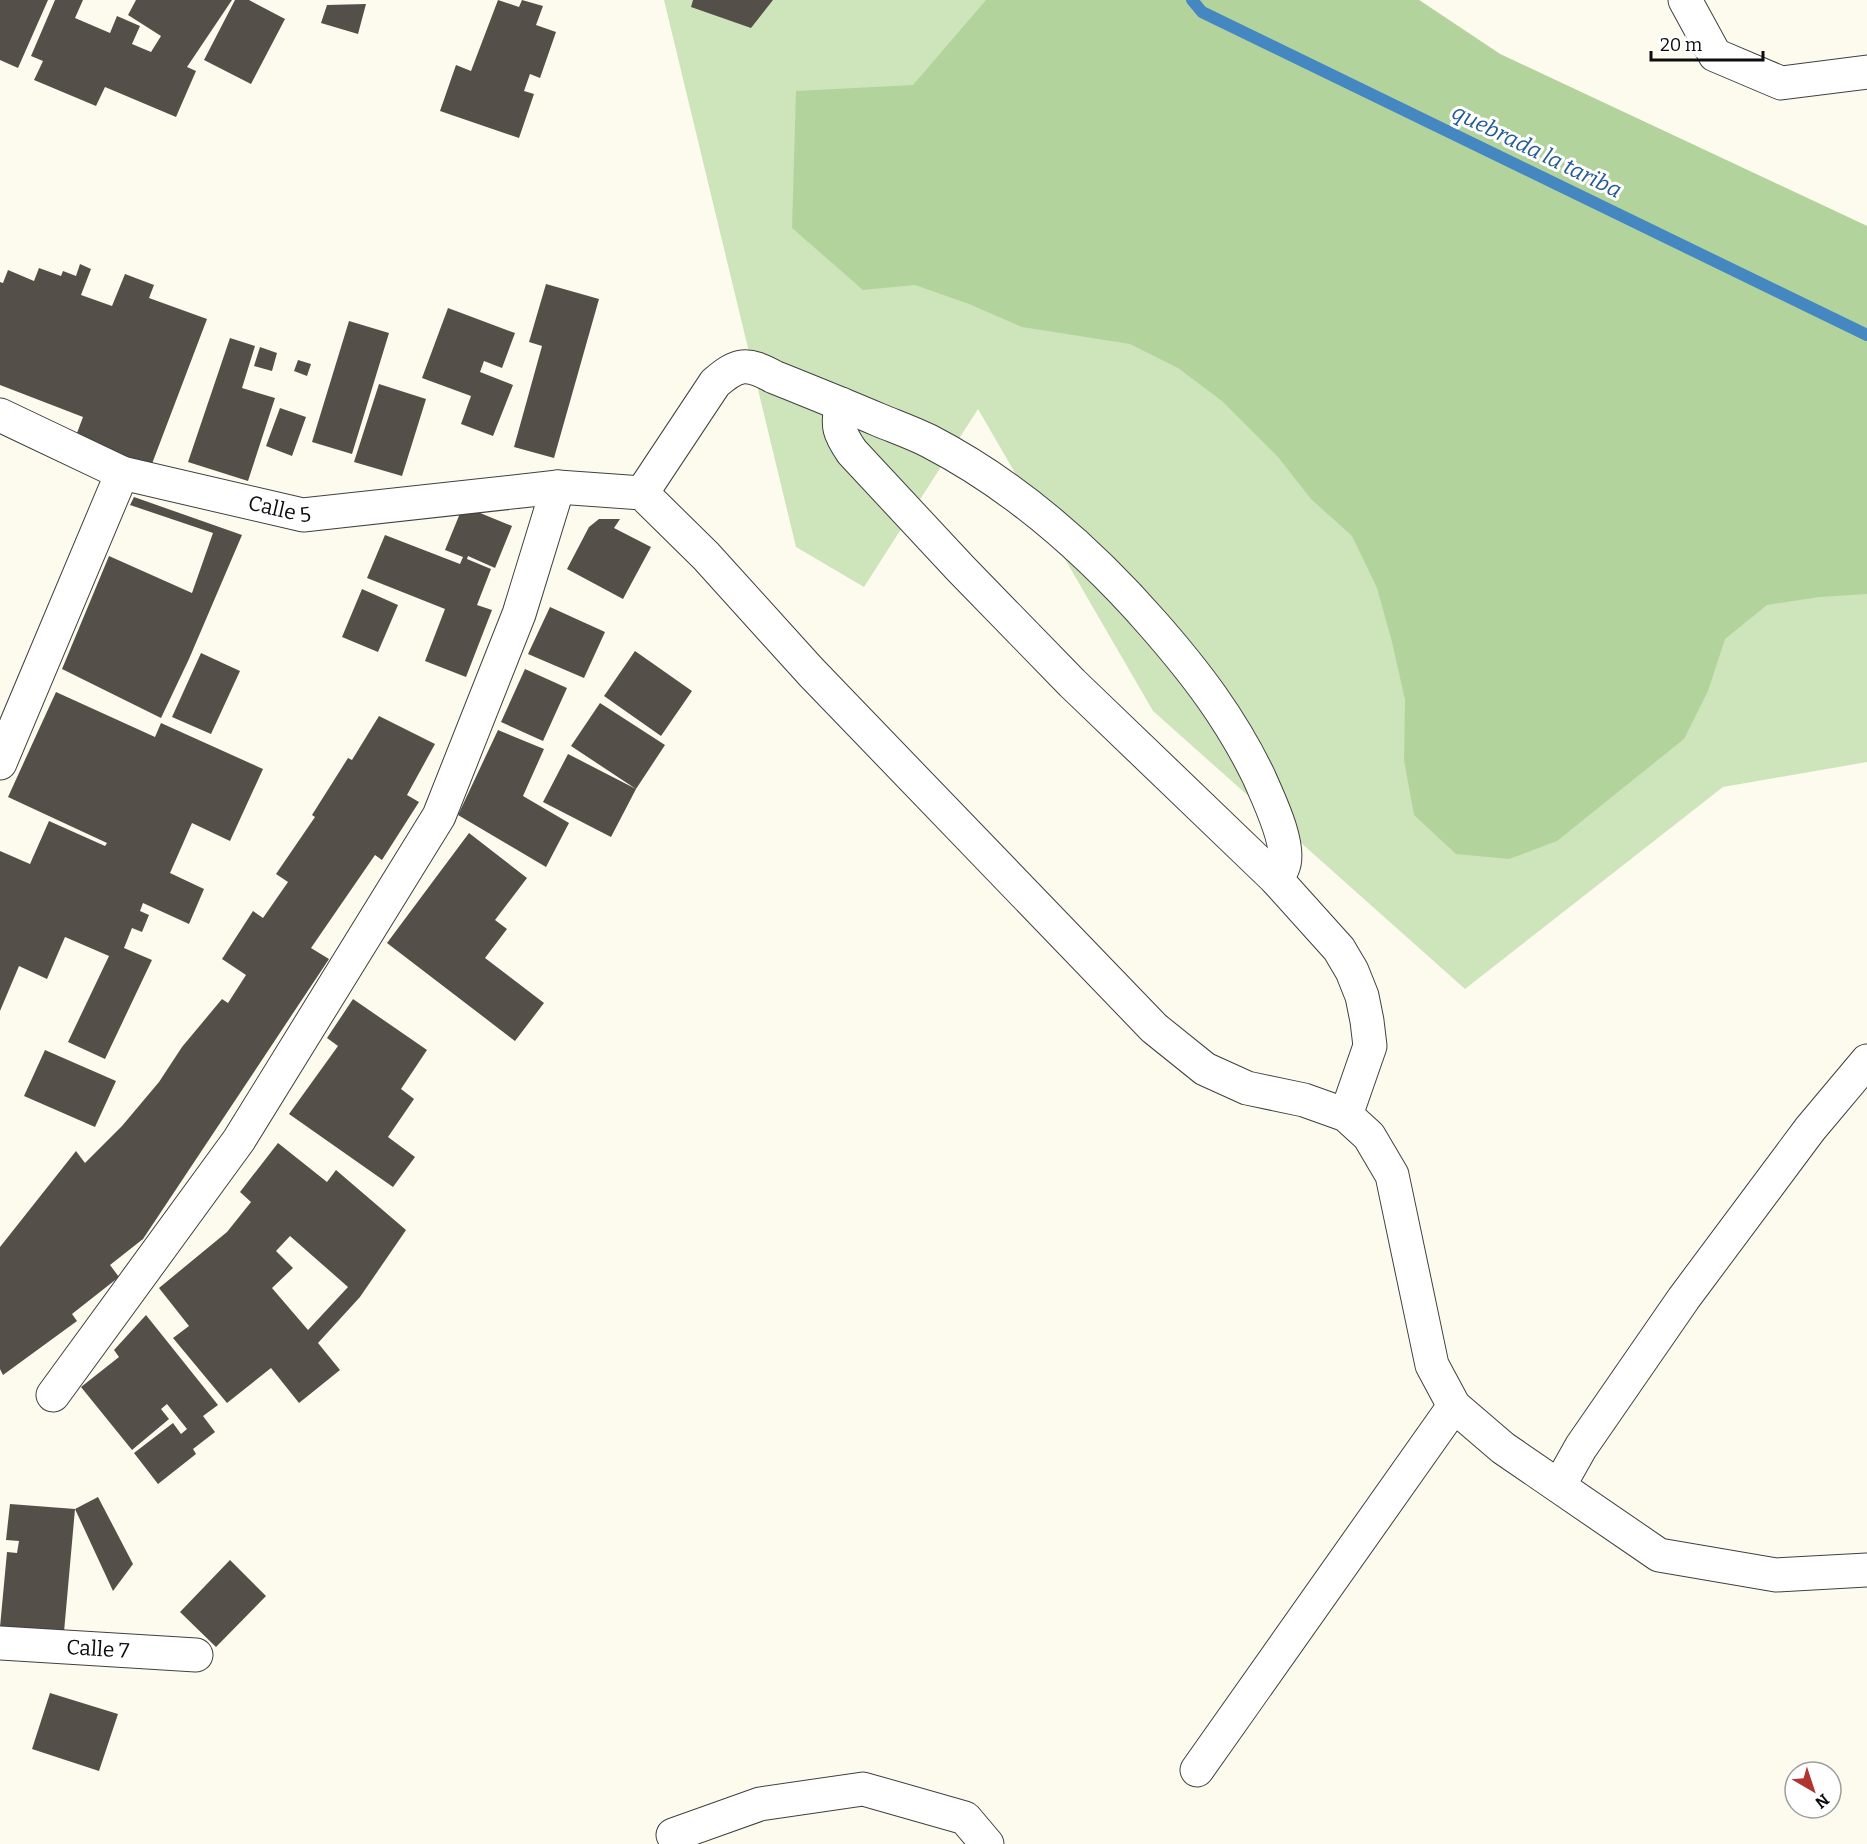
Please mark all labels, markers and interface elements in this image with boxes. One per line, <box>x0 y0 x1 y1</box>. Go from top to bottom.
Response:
scale bar <box>1651 24 1764 62</box>
text: 20 m <box>1660 34 1702 56</box>
water label: quebrada la tariba <box>1448 98 1626 204</box>
street label: Calle 5 <box>246 490 312 528</box>
street label: Calle 7 <box>66 1634 131 1664</box>
north arrow <box>1783 1760 1843 1820</box>
text: N <box>1811 1790 1833 1813</box>

